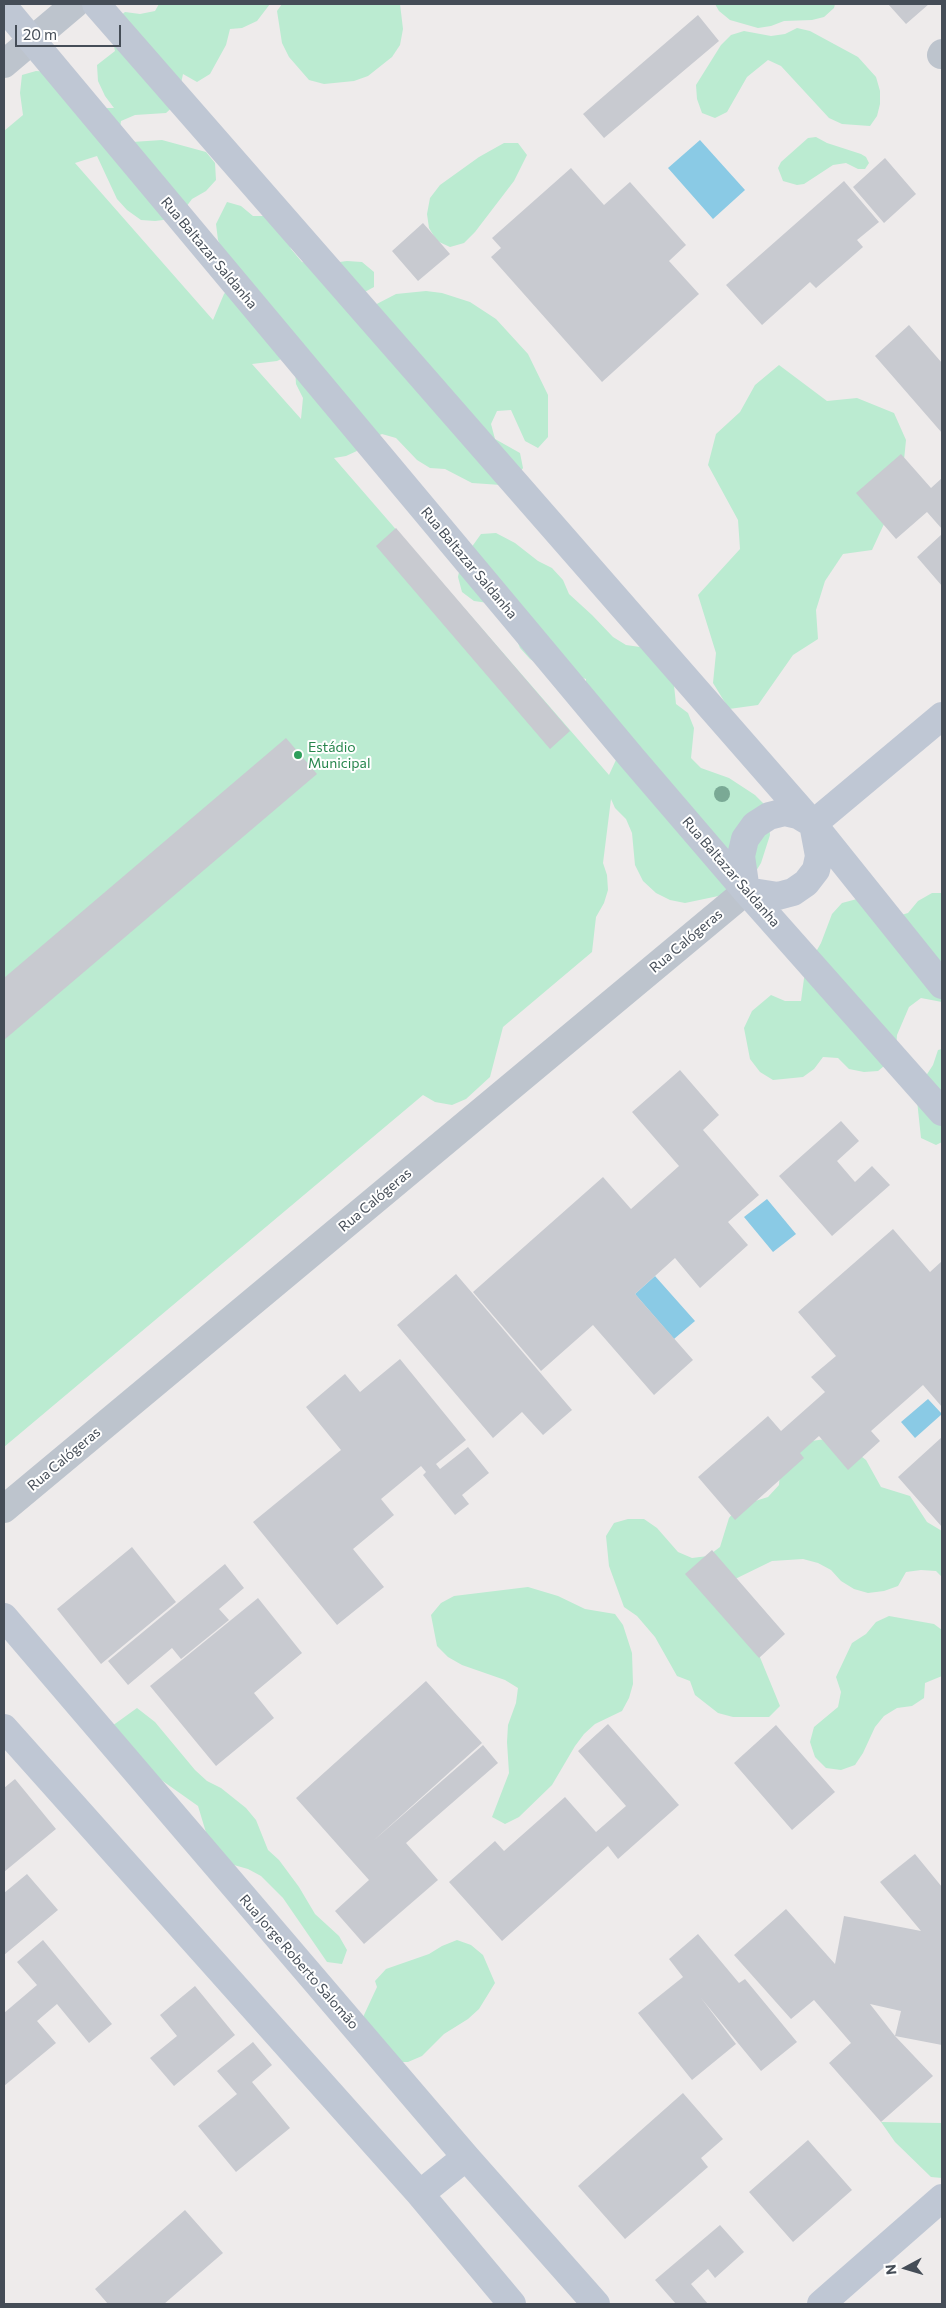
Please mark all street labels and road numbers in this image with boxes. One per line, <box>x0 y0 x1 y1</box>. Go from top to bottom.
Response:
street label: Rua Baltazar Saldanha <box>157 194 261 312</box>
street label: Rua Baltazar Saldanha <box>417 504 521 622</box>
street label: Rua Baltazar Saldanha <box>679 813 783 931</box>
street label: Rua Calógeras <box>646 906 726 976</box>
street label: Rua Calógeras <box>335 1165 415 1235</box>
street label: Rua Calógeras <box>24 1424 104 1494</box>
street label: Rua Jorge Roberto Salomão <box>236 1891 362 2033</box>

